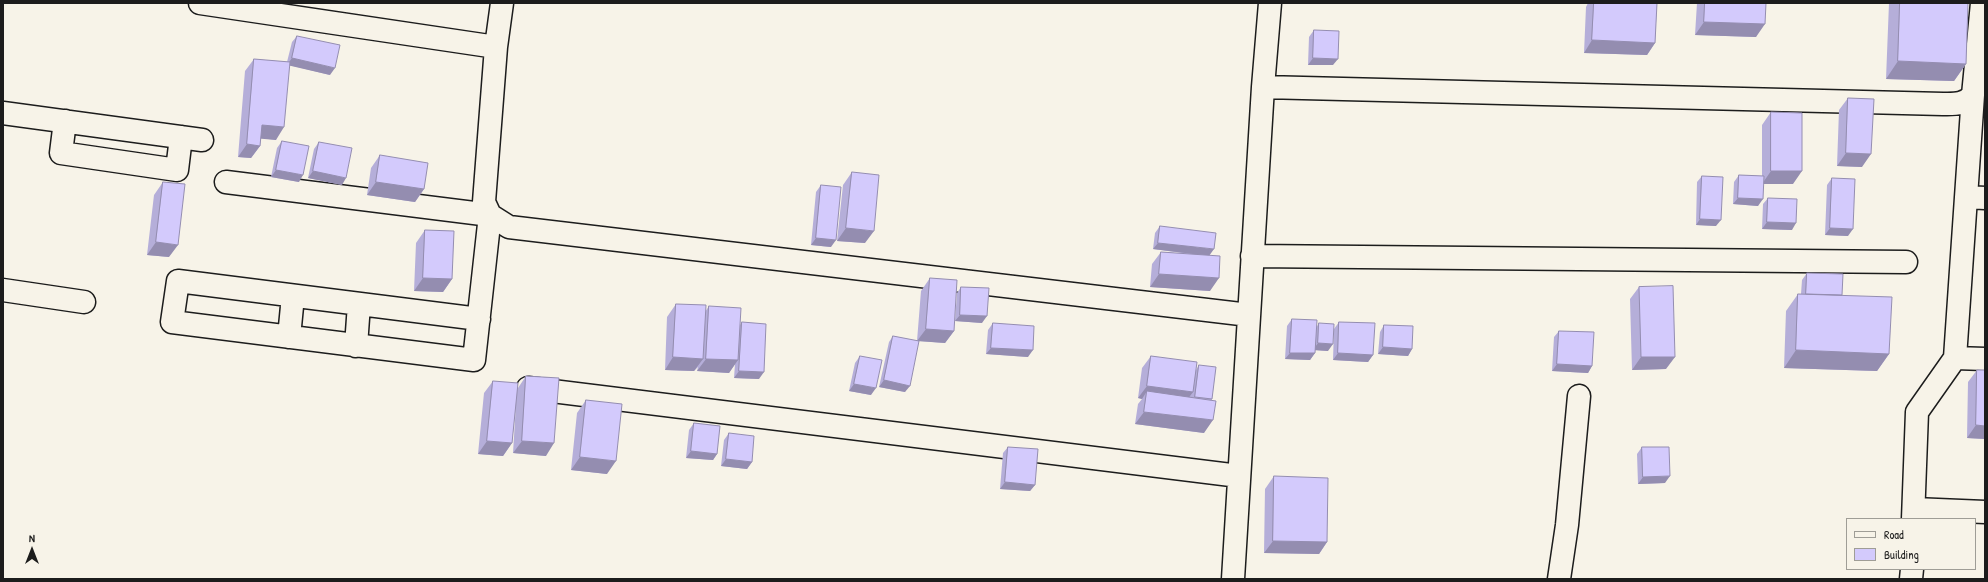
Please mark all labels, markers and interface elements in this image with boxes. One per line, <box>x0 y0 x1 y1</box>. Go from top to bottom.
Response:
legend <box>1846 518 1976 570</box>
text: Road <box>1884 526 1904 543</box>
north arrow <box>12 530 52 570</box>
text: N <box>29 531 35 545</box>
text: Building <box>1884 546 1919 563</box>

